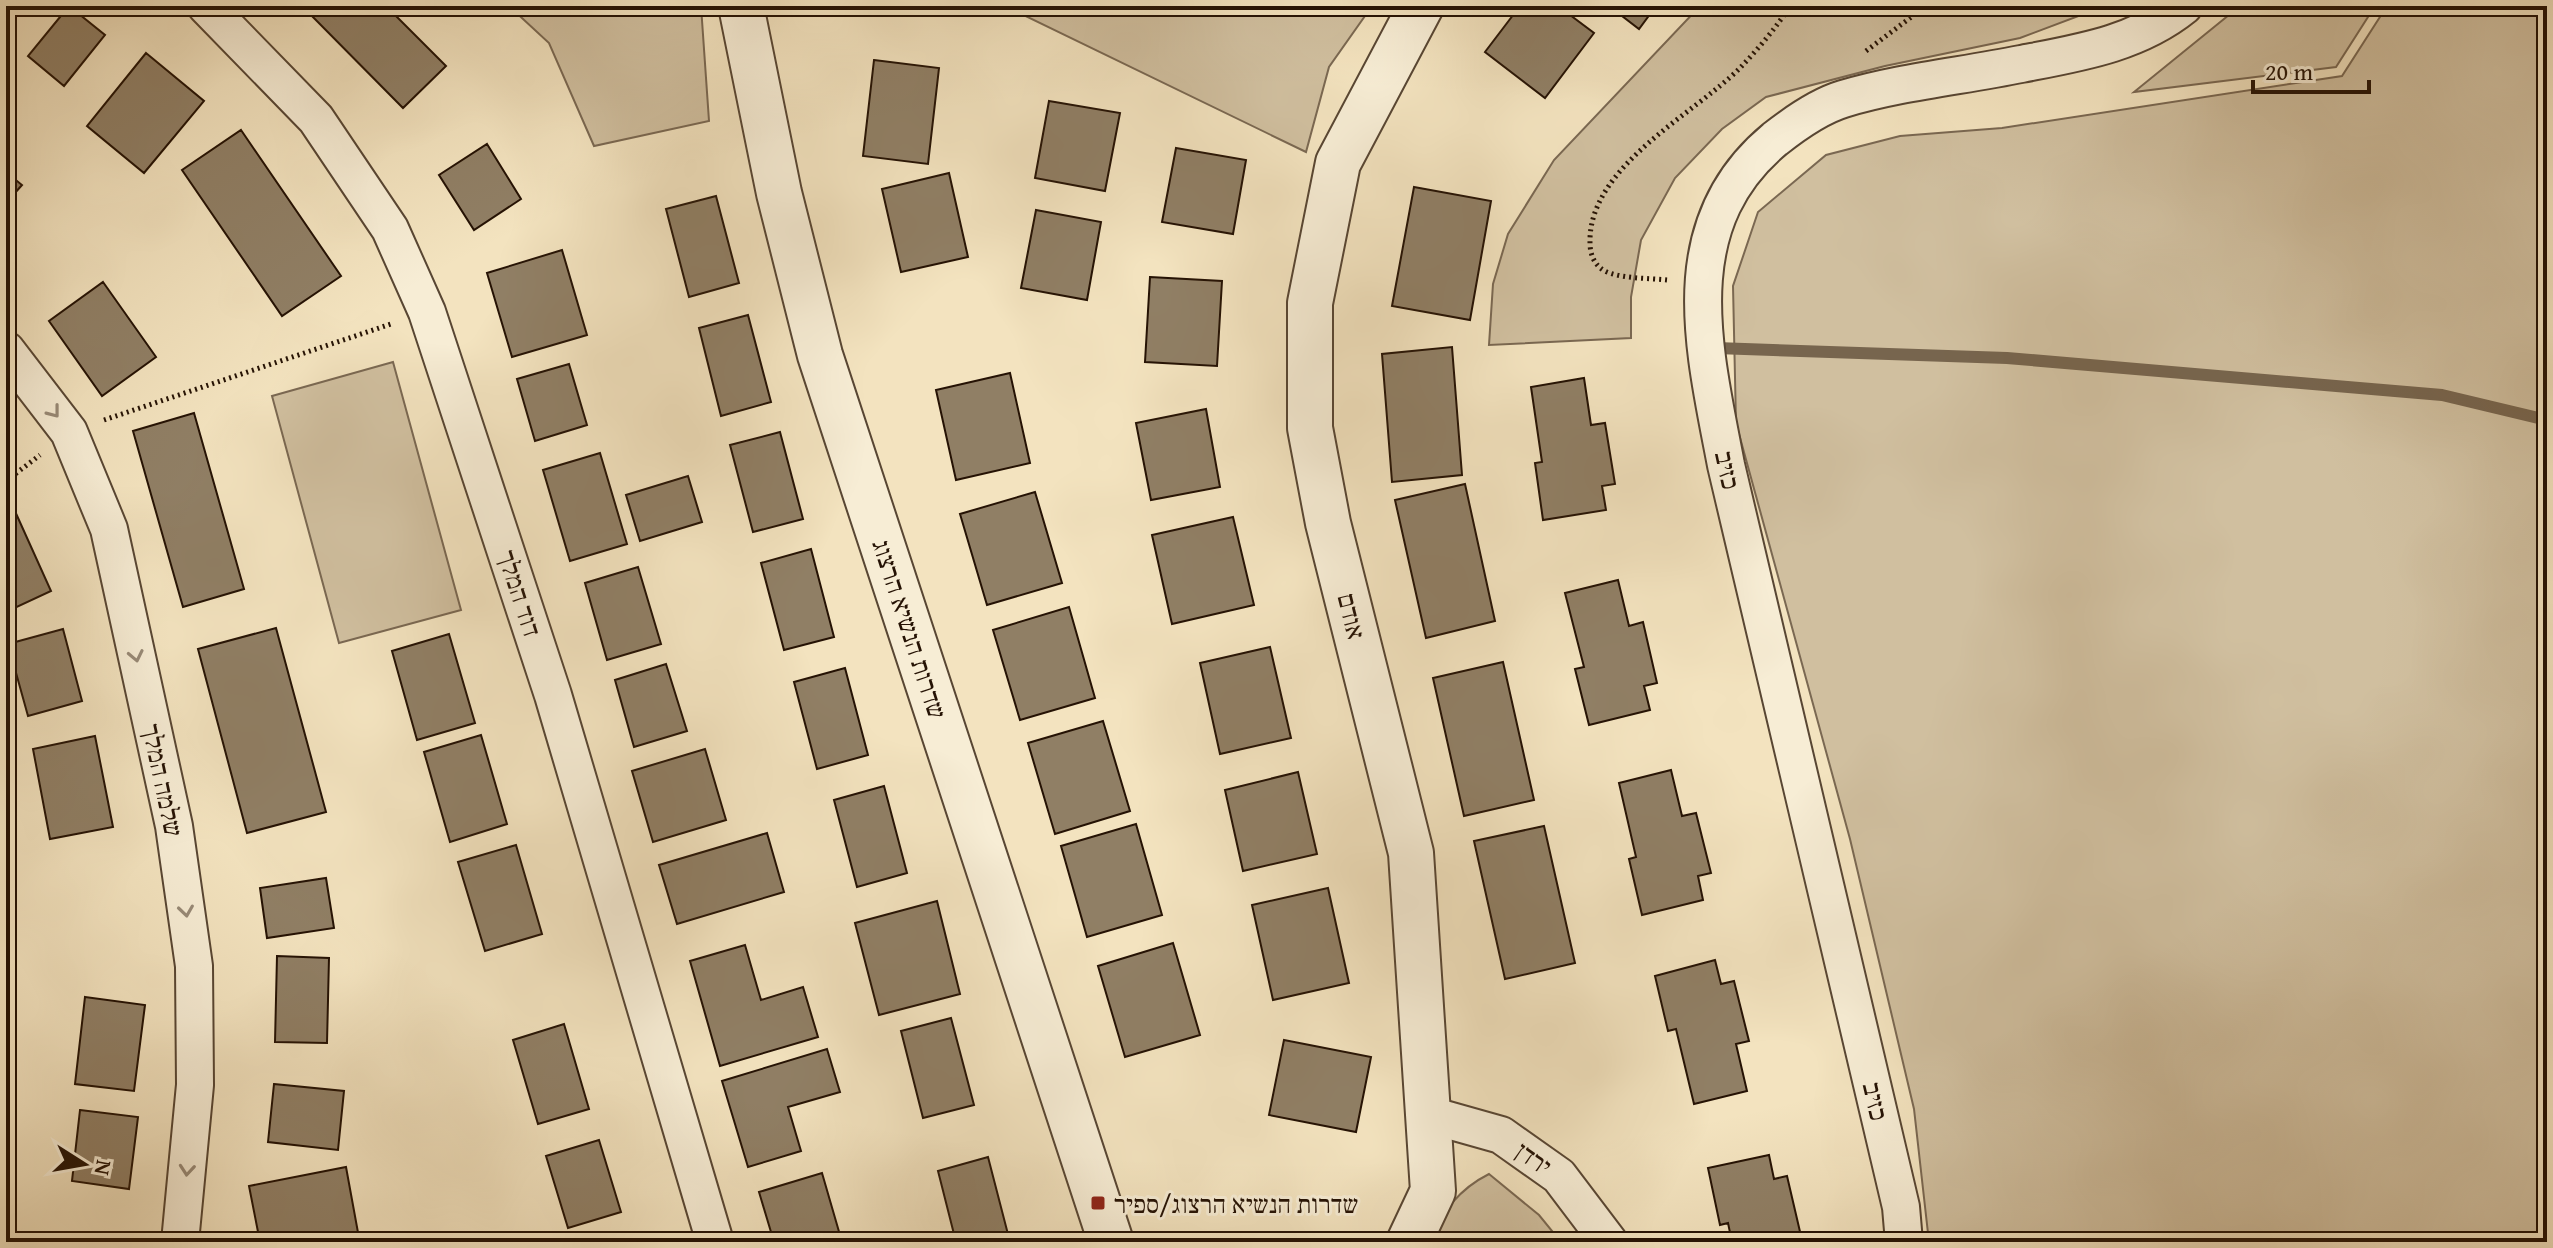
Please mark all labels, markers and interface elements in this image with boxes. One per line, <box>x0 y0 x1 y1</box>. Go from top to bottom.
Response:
scale bar <box>2253 44 2369 94</box>
text: 20 m <box>2265 54 2313 89</box>
one-way arrow <box>44 403 58 417</box>
street label: כזיב <box>1705 447 1751 493</box>
street label: שדרות הנשיא הרצוג <box>863 534 957 724</box>
street label: דוד המלך <box>488 545 552 641</box>
street label: אודם <box>1327 589 1377 643</box>
one-way arrow <box>127 648 144 662</box>
street label: שלמה המלך <box>132 720 194 840</box>
one-way arrow <box>177 904 194 917</box>
street label: כזיב <box>1853 1078 1899 1124</box>
north arrow <box>44 1124 124 1204</box>
street label: ירדן <box>1508 1132 1560 1184</box>
text: N <box>86 1158 121 1178</box>
one-way arrow <box>178 1164 195 1177</box>
place label: שדרות הנשיא הרצוג/ספיר <box>1114 1184 1358 1223</box>
marker: שדרות הנשיא הרצוג/ספיר <box>1089 1194 1107 1212</box>

